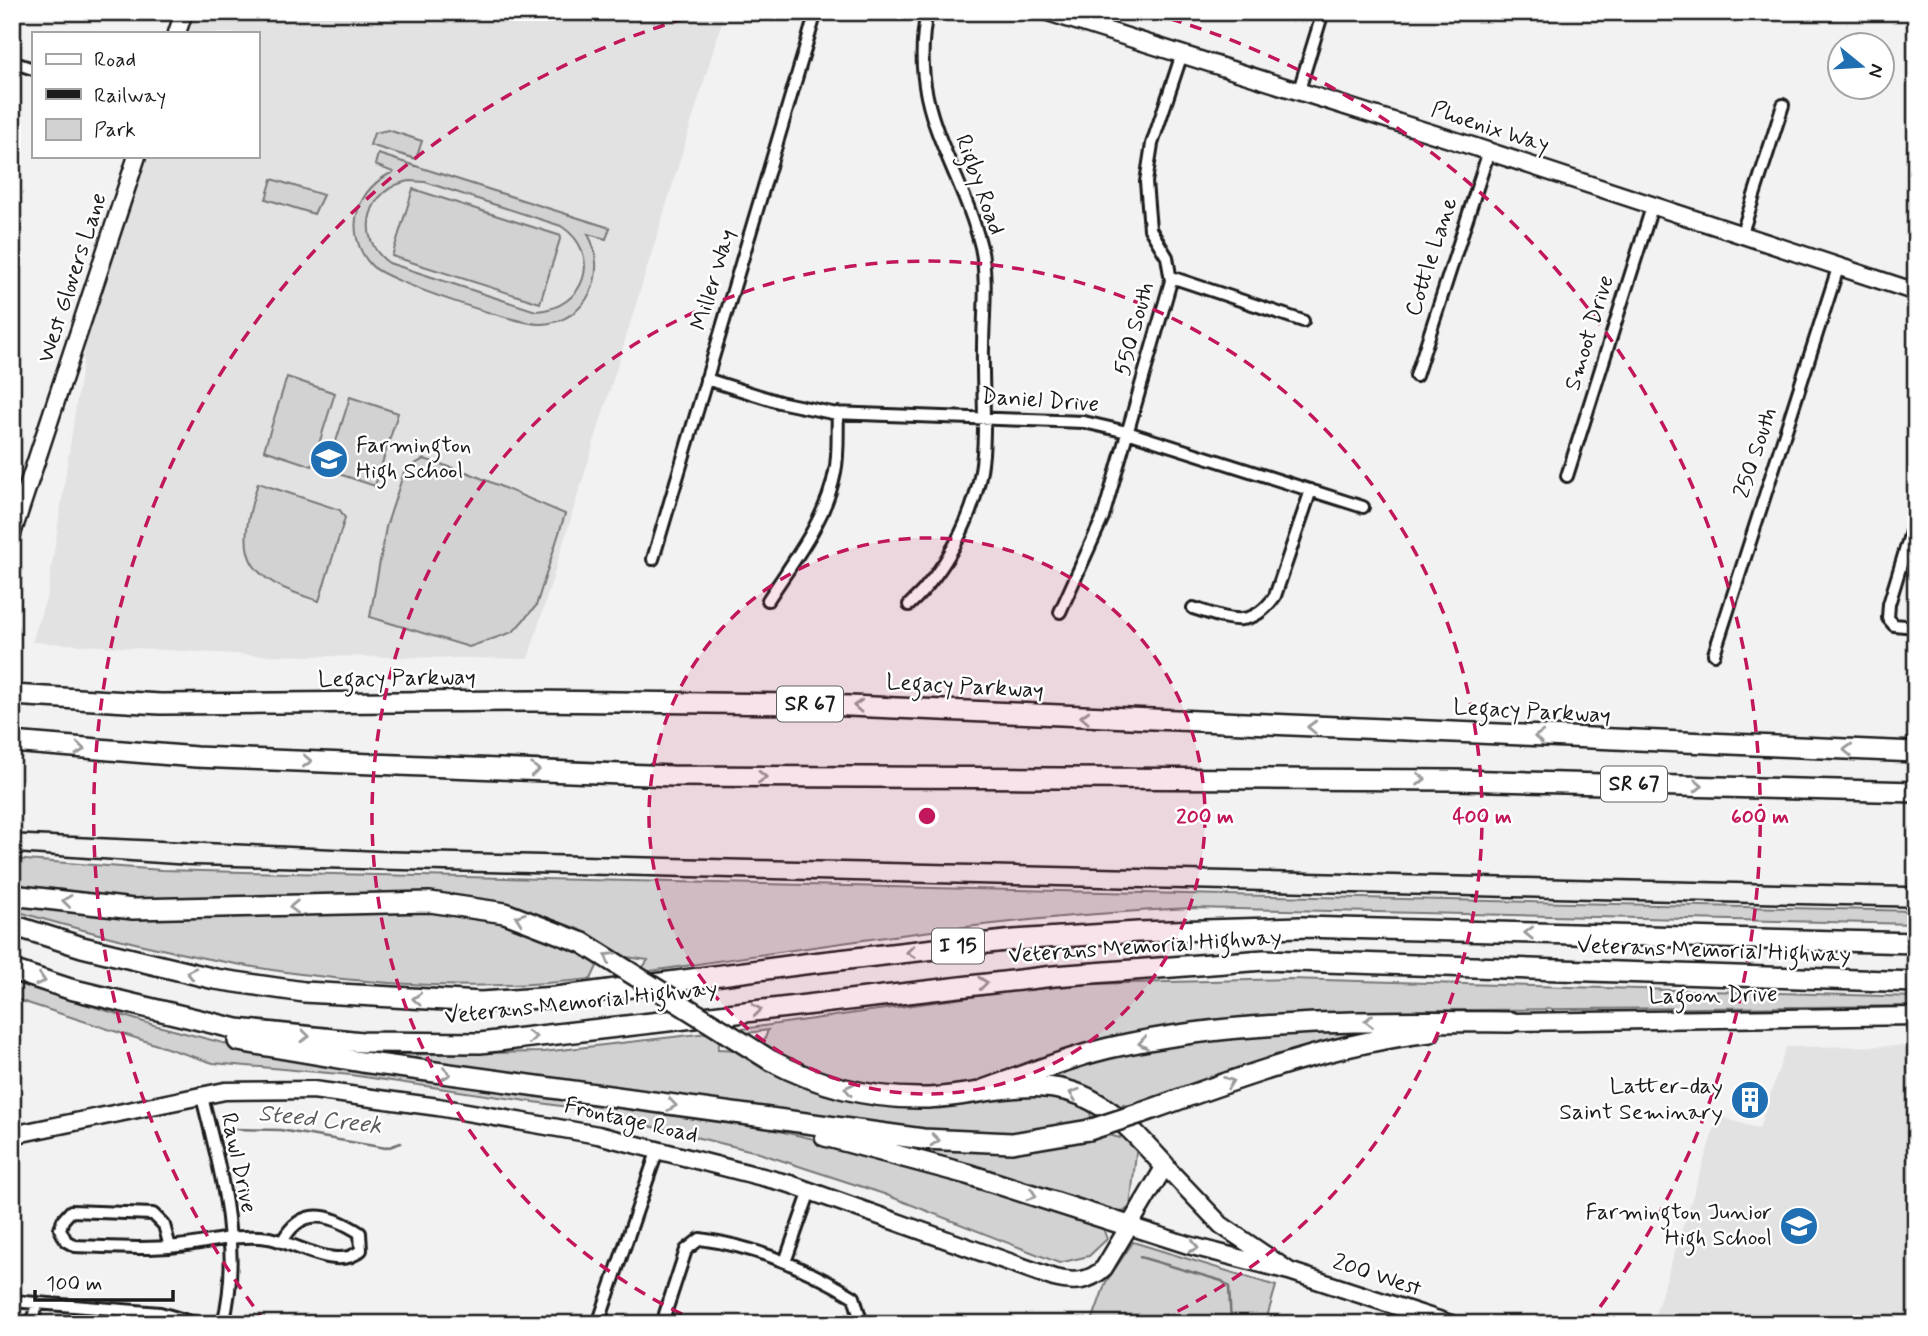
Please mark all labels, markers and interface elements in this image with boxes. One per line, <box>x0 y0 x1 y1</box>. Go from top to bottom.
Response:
legend <box>32 32 259 158</box>
north arrow <box>1826 32 1896 102</box>
text: Road <box>94 46 136 74</box>
text: N <box>1862 61 1890 81</box>
text: Railway <box>94 82 166 110</box>
street label: Phoenix Way <box>1427 95 1553 161</box>
text: Park <box>94 116 136 144</box>
street label: Rigby Road <box>945 131 1011 240</box>
street label: West Glovers Lane <box>31 189 115 367</box>
street label: Cottle Lane <box>1399 194 1465 320</box>
street label: Miller Way <box>684 226 744 334</box>
street label: Smoot Drive <box>1558 272 1622 394</box>
street label: 550 South <box>1108 279 1162 379</box>
street label: Daniel Drive <box>980 382 1100 420</box>
street label: 250 South <box>1727 404 1785 502</box>
place label: Farmington High School <box>356 431 471 489</box>
school or university icon: Farmington High School <box>308 438 350 480</box>
street label: Legacy Parkway <box>318 663 476 697</box>
street label: Legacy Parkway <box>885 668 1045 708</box>
road number: SR 67 <box>777 686 843 722</box>
street label: Legacy Parkway <box>1452 693 1612 733</box>
one-way arrow <box>852 699 863 714</box>
one-way arrow <box>1079 710 1090 725</box>
one-way arrow <box>1306 720 1317 735</box>
one-way arrow <box>1534 730 1545 745</box>
one-way arrow <box>75 741 86 756</box>
one-way arrow <box>1842 743 1853 758</box>
one-way arrow <box>302 754 313 769</box>
one-way arrow <box>529 763 540 778</box>
road number: SR 67 <box>1601 766 1667 802</box>
one-way arrow <box>757 769 768 785</box>
one-way arrow <box>1417 771 1427 787</box>
one-way arrow <box>1693 778 1703 794</box>
text: 200 m <box>1176 803 1234 831</box>
text: 400 m <box>1452 803 1512 831</box>
text: 600 m <box>1731 803 1789 831</box>
centre of rings <box>915 804 939 828</box>
one-way arrow <box>61 894 73 909</box>
one-way arrow <box>288 899 299 915</box>
one-way arrow <box>514 912 526 926</box>
street label: Veterans Memorial Highway <box>1007 922 1283 974</box>
one-way arrow <box>1523 926 1534 941</box>
road number: I 15 <box>932 928 984 964</box>
street label: Veterans Memorial Highway <box>1576 931 1852 973</box>
one-way arrow <box>905 944 917 959</box>
one-way arrow <box>603 953 616 966</box>
one-way arrow <box>185 967 197 982</box>
one-way arrow <box>35 971 47 986</box>
street label: Veterans Memorial Highway <box>443 974 719 1034</box>
one-way arrow <box>978 976 989 991</box>
street label: Lagoon Drive <box>1648 980 1778 1014</box>
one-way arrow <box>411 992 422 1007</box>
one-way arrow <box>752 1003 763 1018</box>
one-way arrow <box>1363 1013 1374 1029</box>
one-way arrow <box>300 1028 311 1043</box>
one-way arrow <box>526 1030 537 1045</box>
one-way arrow <box>1137 1035 1148 1050</box>
one-way arrow <box>440 1066 452 1081</box>
place label: Latter-day Saint Seminary <box>1559 1072 1723 1128</box>
one-way arrow <box>1222 1076 1234 1090</box>
building icon: Latter-day Saint Seminary <box>1729 1079 1771 1121</box>
one-way arrow <box>843 1083 855 1098</box>
one-way arrow <box>1069 1088 1081 1102</box>
street label: Frontage Road <box>561 1091 701 1153</box>
water label: Steed Creek <box>257 1098 383 1142</box>
one-way arrow <box>666 1098 678 1113</box>
street label: Rawl Drive <box>213 1110 263 1216</box>
one-way arrow <box>930 1132 941 1147</box>
one-way arrow <box>1025 1187 1038 1201</box>
place label: Farmington Junior High School <box>1586 1198 1772 1256</box>
school or university icon: Farmington Junior High School <box>1778 1205 1820 1247</box>
one-way arrow <box>1188 1239 1200 1253</box>
street label: 200 West <box>1329 1248 1425 1304</box>
scale bar <box>35 1259 173 1303</box>
text: 100 m <box>46 1270 102 1298</box>

